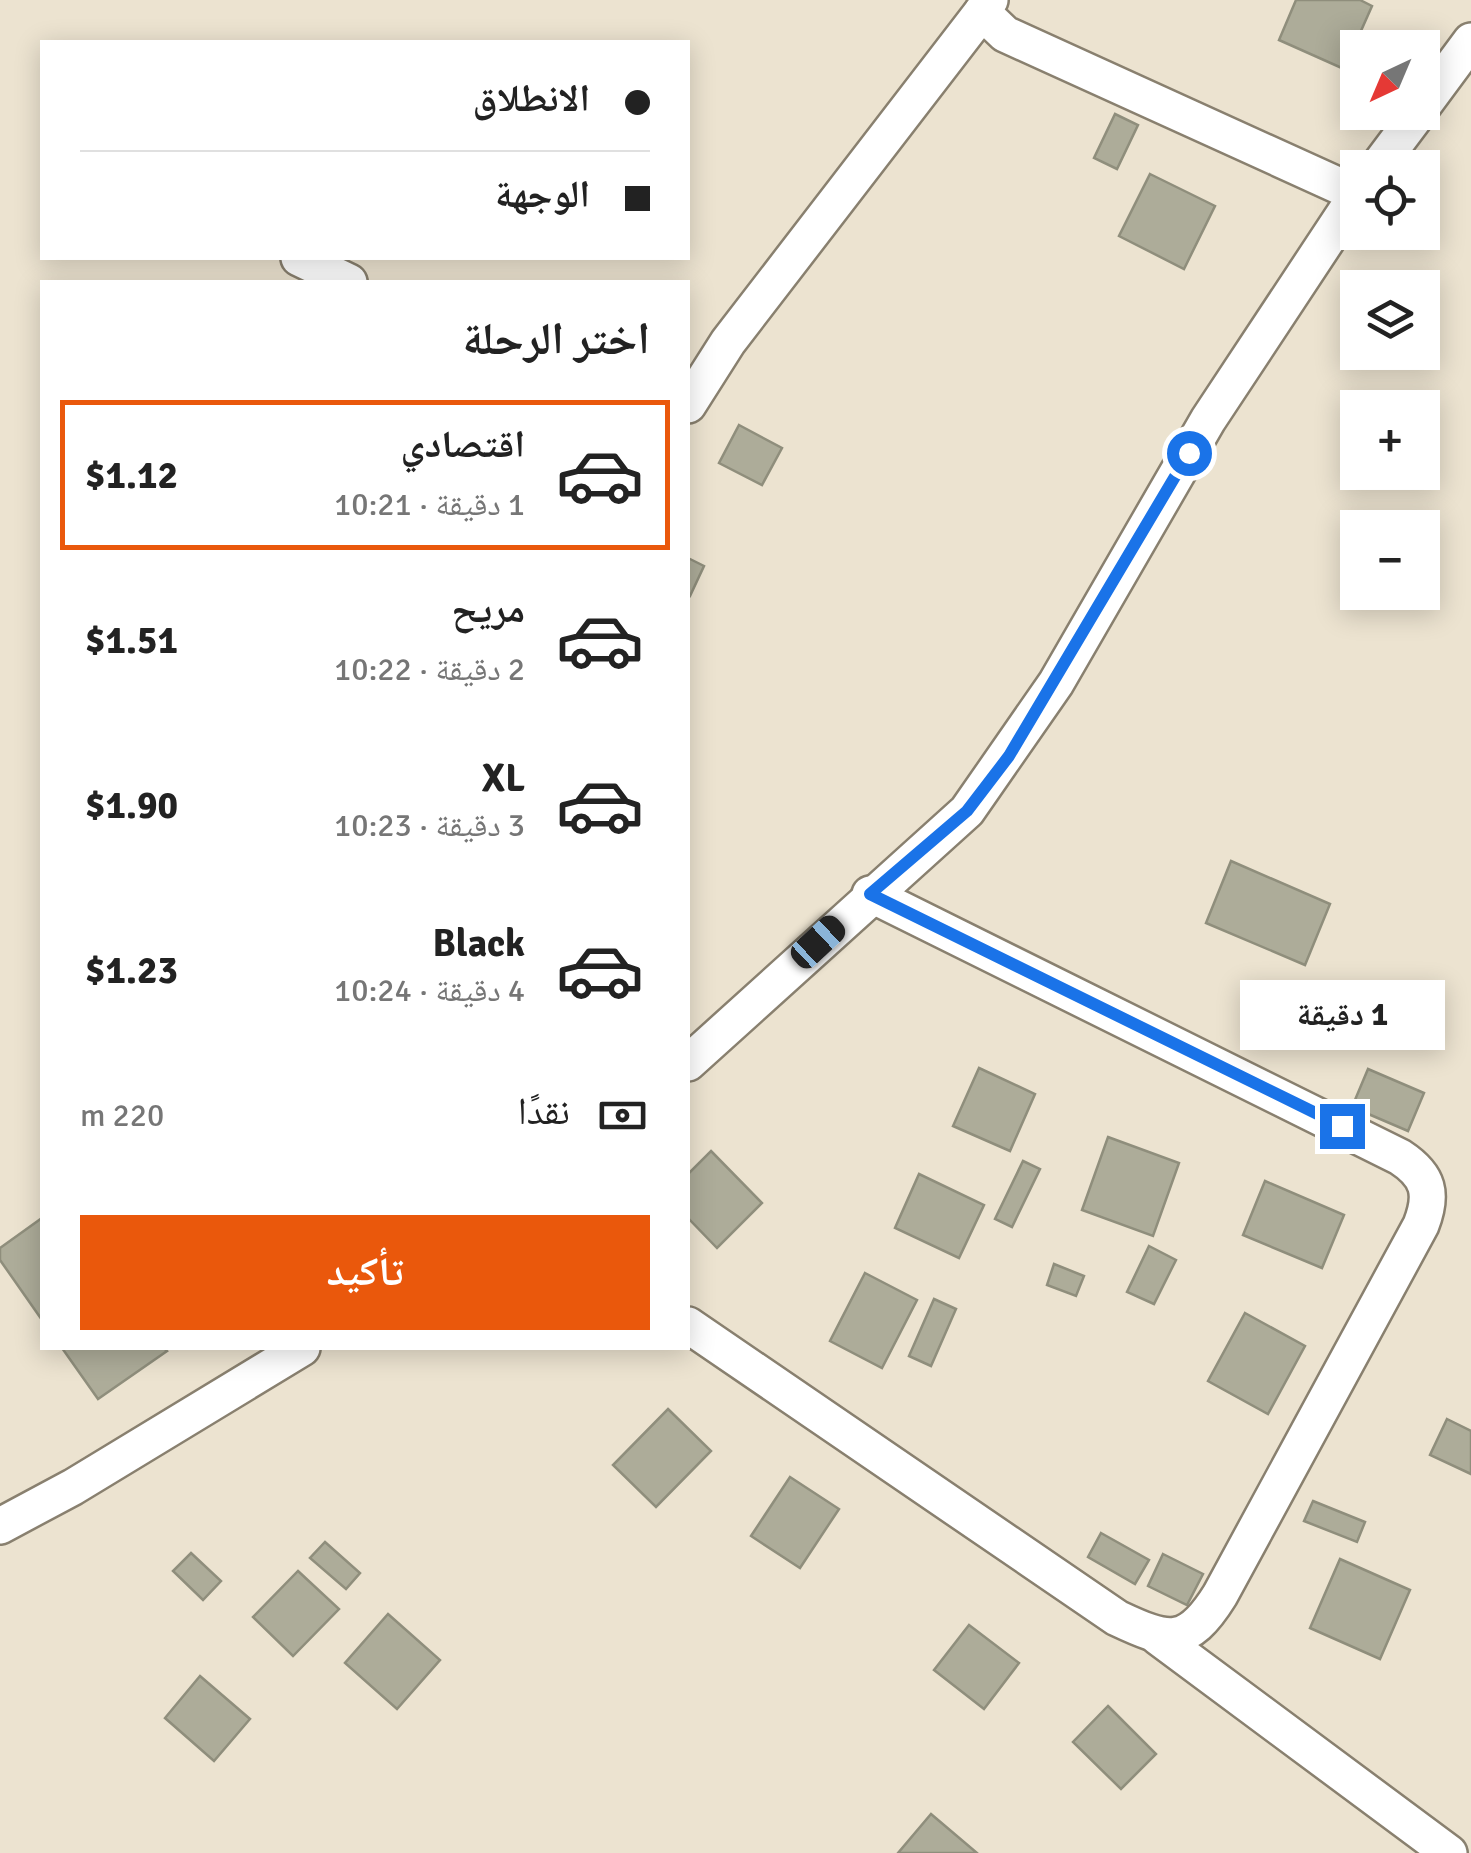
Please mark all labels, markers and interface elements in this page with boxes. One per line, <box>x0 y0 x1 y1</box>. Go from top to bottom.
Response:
north arrow <box>1340 30 1440 130</box>
map controls <box>1340 30 1440 610</box>
text: الانطلاق <box>472 75 590 122</box>
button: locate <box>1340 150 1440 250</box>
text: الوجهة <box>495 171 590 218</box>
button: layers <box>1340 270 1440 370</box>
text: اختر الرحلة <box>463 312 650 367</box>
button: + <box>1340 390 1440 490</box>
text: اقتصادي <box>401 421 525 468</box>
icon: car <box>555 430 645 520</box>
route start <box>1167 431 1212 476</box>
text: $1.12 <box>85 452 178 499</box>
text: 1 دقيقة · 10:21 <box>334 485 525 524</box>
button: − <box>1340 510 1440 610</box>
text: مريح <box>451 586 525 633</box>
icon: car <box>555 595 645 685</box>
text: $1.51 <box>85 617 178 664</box>
text: 2 دقيقة · 10:22 <box>334 650 525 689</box>
text: XL <box>482 755 525 802</box>
icon: car <box>555 760 645 850</box>
text: $1.90 <box>85 782 178 829</box>
text: 3 دقيقة · 10:23 <box>334 806 525 845</box>
car <box>786 911 850 973</box>
text: Black <box>432 920 525 967</box>
icon: car <box>555 925 645 1015</box>
text: $1.23 <box>85 947 178 994</box>
text: 4 دقيقة · 10:24 <box>334 971 525 1010</box>
callout: 1 دقيقة <box>1240 981 1444 1051</box>
text: 1 دقيقة <box>1297 995 1388 1034</box>
text: نقدًا <box>518 1088 570 1135</box>
icon: cash <box>595 1088 650 1143</box>
text: 220 m <box>80 1096 164 1135</box>
route end <box>1320 1104 1365 1149</box>
button: تأكيد <box>80 1215 650 1330</box>

